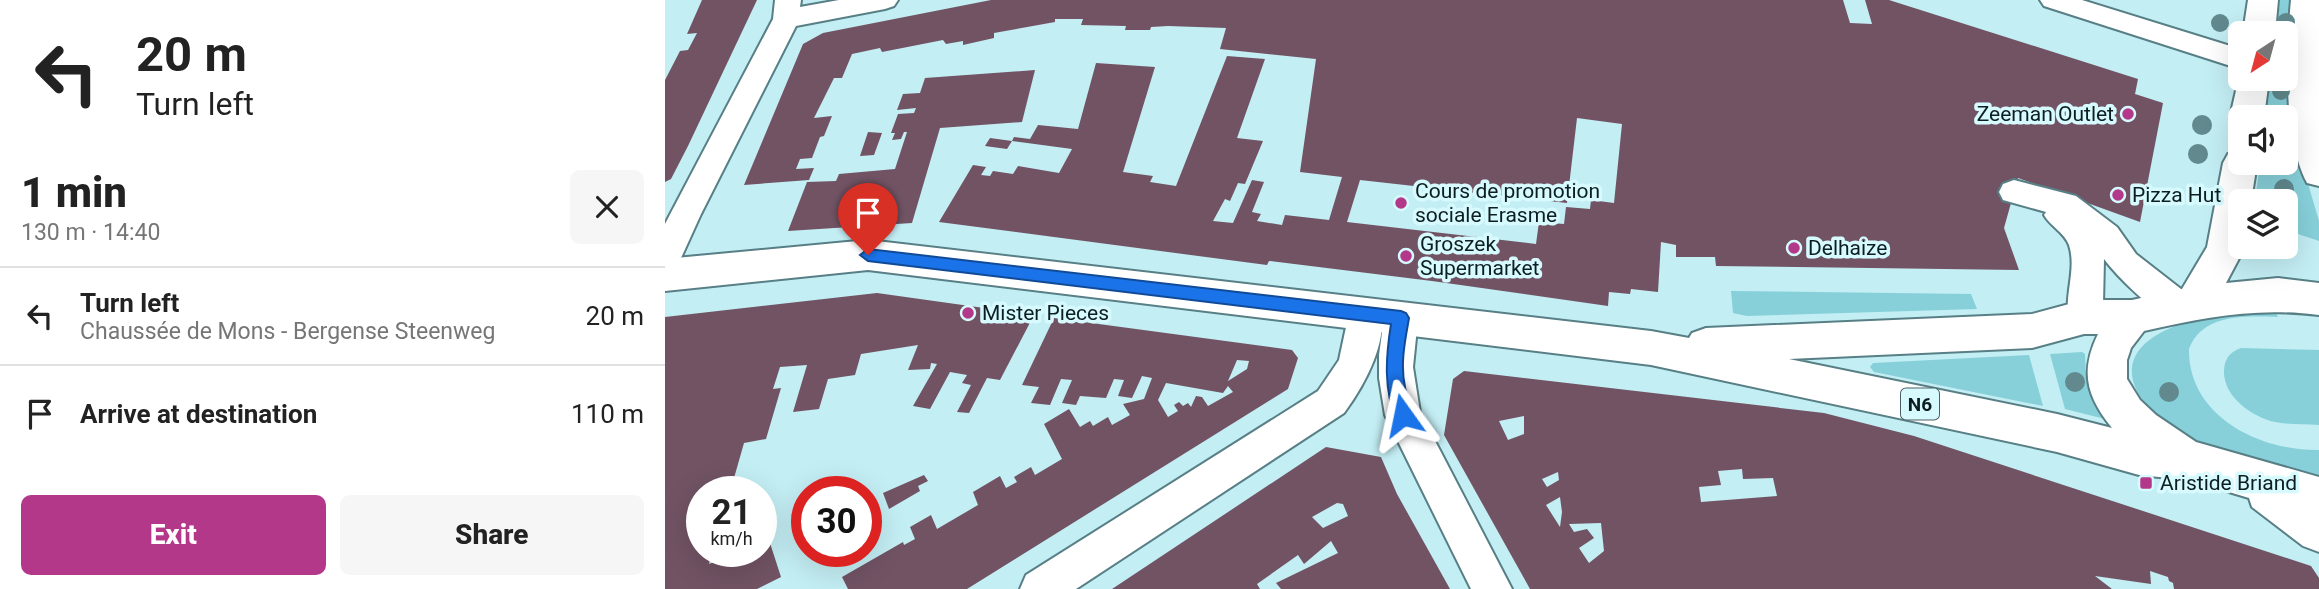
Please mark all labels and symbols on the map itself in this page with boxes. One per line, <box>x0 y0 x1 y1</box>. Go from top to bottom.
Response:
north arrow <box>2228 21 2298 91</box>
place label: Zeeman Outlet <box>1977 102 2114 126</box>
marker: Zeeman Outlet <box>2120 106 2136 122</box>
place label: Cours de promotion sociale Erasme <box>1415 179 1600 227</box>
pin <box>838 183 898 255</box>
place label: Pizza Hut <box>2132 183 2221 207</box>
marker: Pizza Hut <box>2110 187 2126 203</box>
marker: Cours de promotion sociale Erasme <box>1393 195 1409 211</box>
place label: Groszek Supermarket <box>1420 232 1540 280</box>
place label: Delhaize <box>1808 236 1888 260</box>
marker: Delhaize <box>1786 240 1802 256</box>
marker: Groszek Supermarket <box>1398 248 1414 264</box>
place label: Mister Pieces <box>982 301 1109 325</box>
marker: Mister Pieces <box>960 305 976 321</box>
position arrow <box>1366 378 1440 452</box>
road number: N6 <box>1901 388 1939 420</box>
place label: Aristide Briand <box>2160 471 2297 495</box>
marker: Aristide Briand <box>2138 475 2154 491</box>
speed limit sign: 30 <box>791 476 882 567</box>

